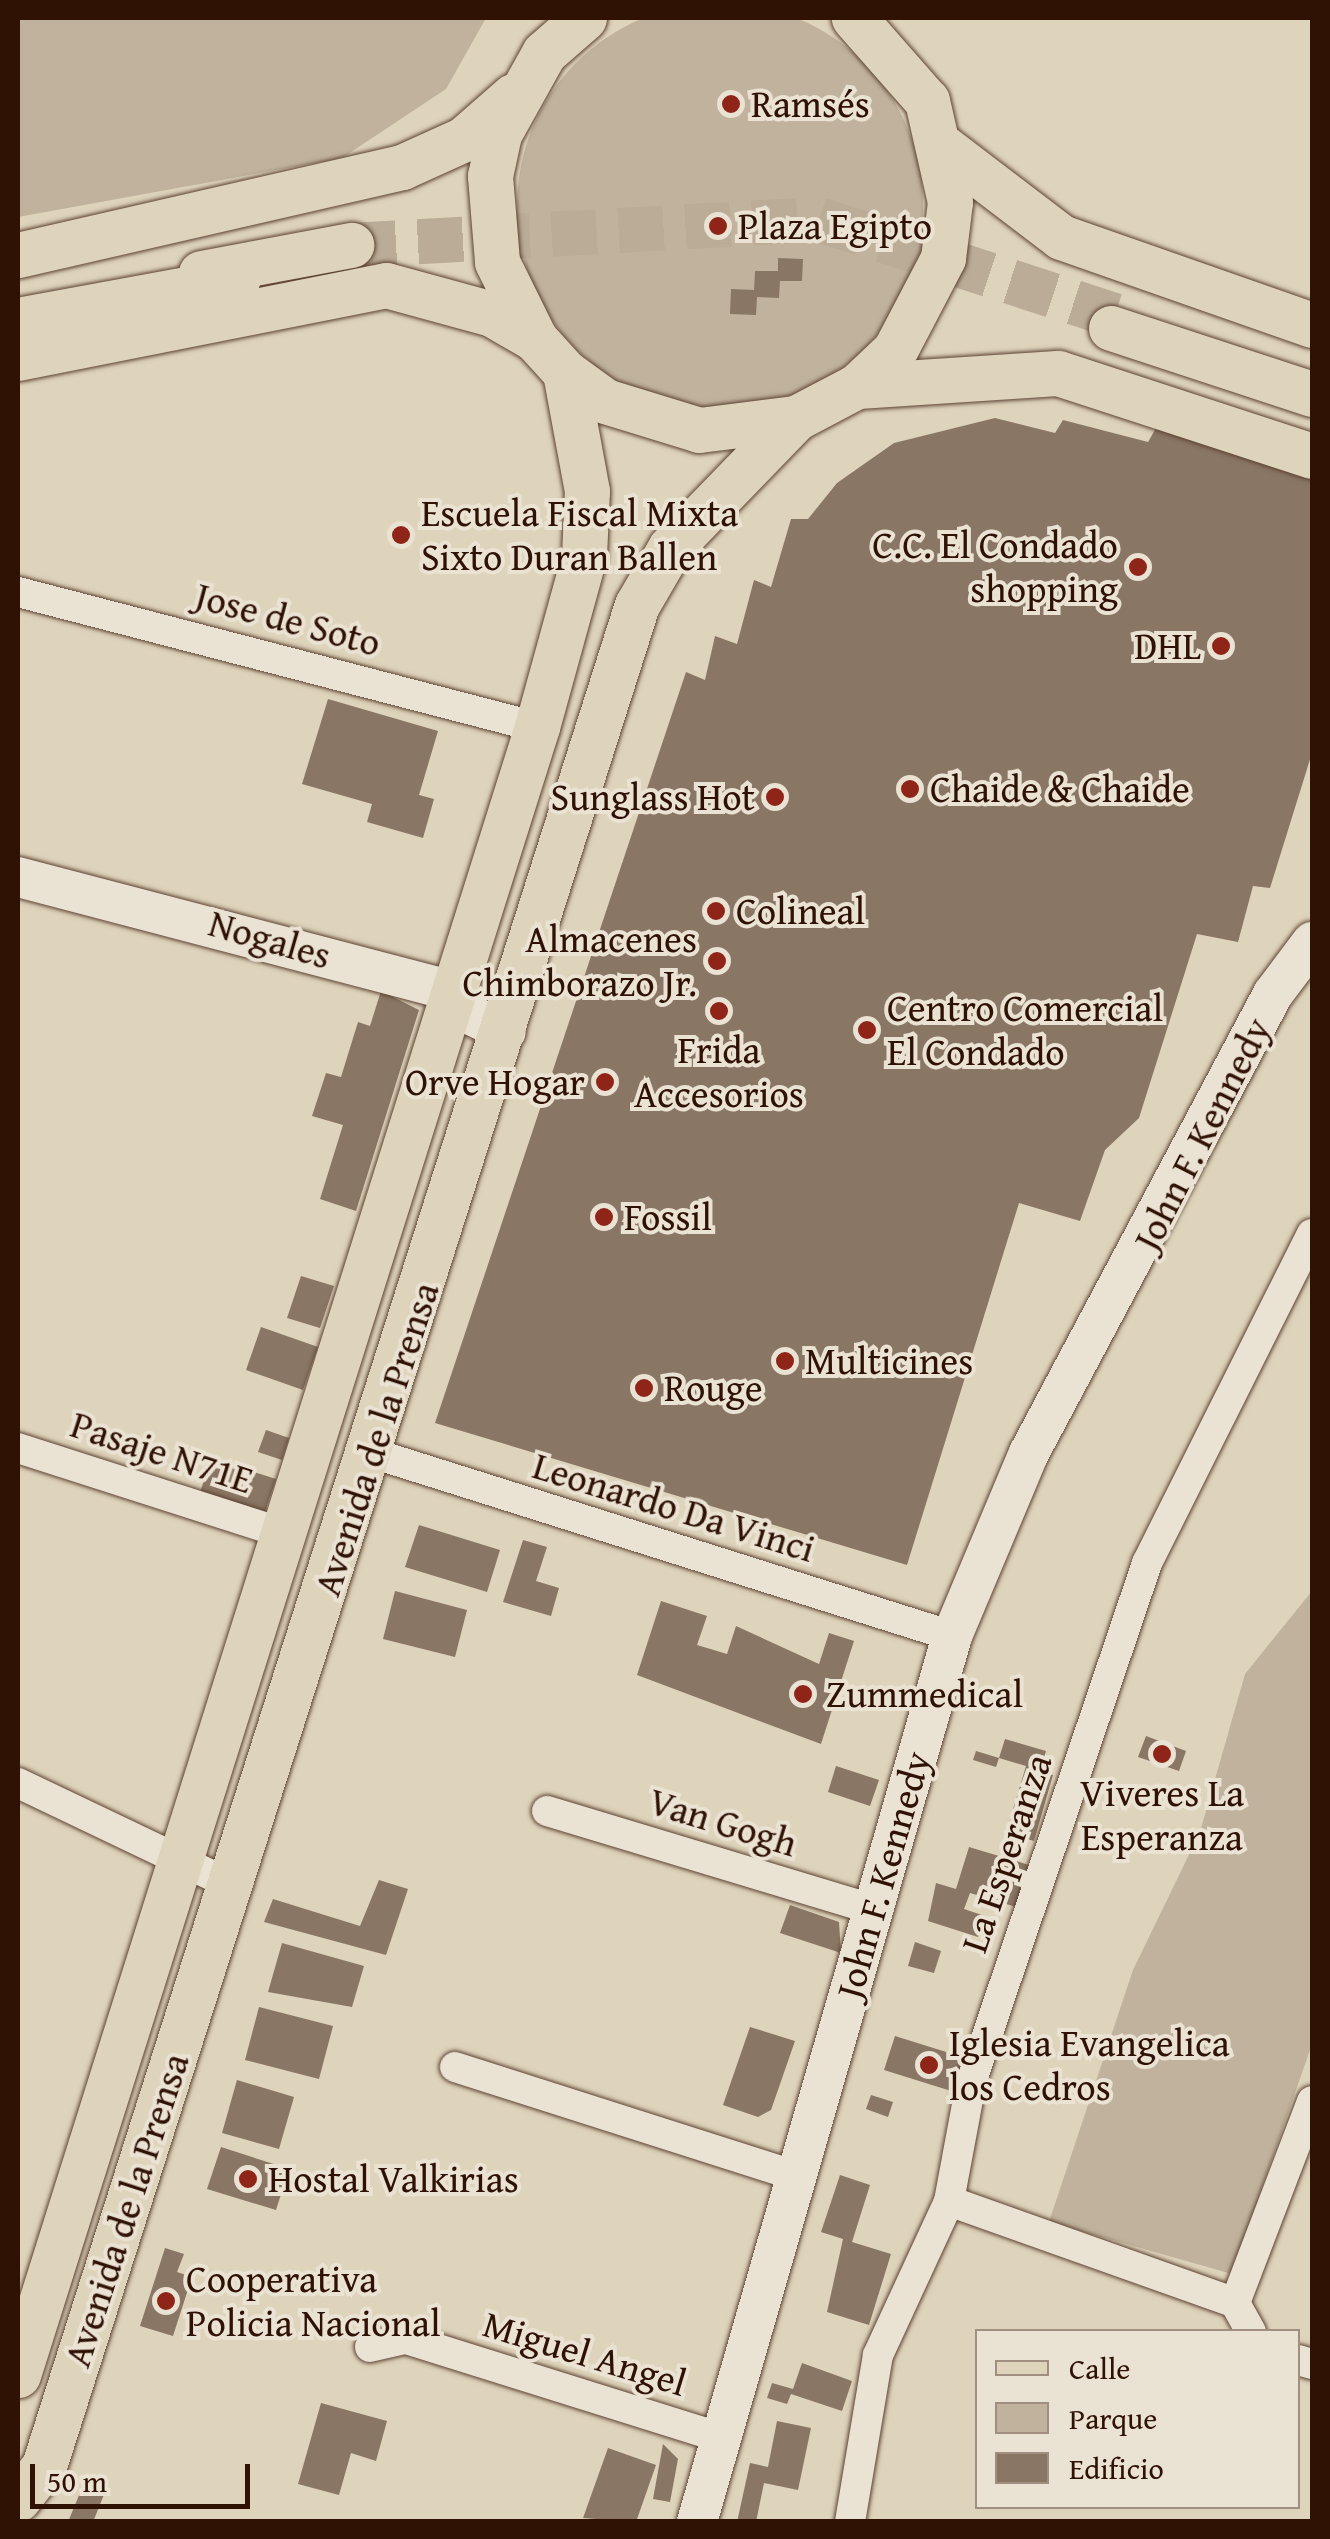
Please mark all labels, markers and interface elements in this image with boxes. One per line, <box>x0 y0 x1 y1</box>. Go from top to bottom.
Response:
place label: Ramsés <box>751 81 870 127</box>
marker: Ramsés <box>720 93 742 115</box>
place label: Plaza Egipto <box>738 203 932 249</box>
marker: Plaza Egipto <box>707 215 729 237</box>
place label: Escuela Fiscal Mixta Sixto Duran Ballen <box>421 490 738 580</box>
place label: C.C. El Condado shopping <box>872 522 1118 612</box>
marker: Escuela Fiscal Mixta Sixto Duran Ballen <box>390 524 412 546</box>
marker: C.C. El Condado shopping <box>1127 556 1149 578</box>
street label: Jose de Soto <box>190 572 386 666</box>
place label: DHL <box>1134 623 1201 669</box>
marker: DHL <box>1210 635 1232 657</box>
place label: Chaide & Chaide <box>930 766 1190 812</box>
place label: Sunglass Hot <box>550 774 755 820</box>
marker: Chaide & Chaide <box>899 778 921 800</box>
marker: Sunglass Hot <box>764 786 786 808</box>
place label: Colineal <box>736 888 865 934</box>
street label: Nogales <box>204 900 336 978</box>
marker: Colineal <box>705 900 727 922</box>
place label: Almacenes Chimborazo Jr. <box>463 916 697 1006</box>
marker: Almacenes Chimborazo Jr. <box>706 950 728 972</box>
place label: Centro Comercial El Condado <box>887 985 1163 1074</box>
marker: Frida Accesorios <box>708 1000 730 1022</box>
street label: John F. Kennedy <box>1124 1010 1280 1258</box>
marker: Centro Comercial El Condado <box>856 1019 878 1041</box>
place label: Frida Accesorios <box>634 1027 804 1116</box>
place label: Orve Hogar <box>405 1059 585 1105</box>
marker: Orve Hogar <box>594 1071 616 1093</box>
place label: Fossil <box>624 1194 712 1240</box>
marker: Fossil <box>593 1206 615 1228</box>
street label: Avenida de la Prensa <box>304 1277 448 1601</box>
place label: Multicines <box>805 1338 973 1384</box>
marker: Multicines <box>774 1350 796 1372</box>
place label: Rouge <box>664 1365 763 1411</box>
marker: Rouge <box>633 1377 655 1399</box>
street label: Pasaje N71E <box>65 1401 259 1503</box>
street label: Leonardo Da Vinci <box>528 1442 820 1572</box>
place label: Zummedical <box>826 1671 1023 1717</box>
marker: Zummedical <box>790 1681 816 1707</box>
marker: Viveres La Esperanza <box>1151 1743 1173 1765</box>
street label: John F. Kennedy <box>826 1746 940 2004</box>
street label: La Esperanza <box>951 1748 1061 1958</box>
place label: Viveres La Esperanza <box>1080 1770 1244 1860</box>
street label: Van Gogh <box>643 1778 803 1866</box>
place label: Iglesia Evangelica los Cedros <box>949 2020 1230 2110</box>
street label: Avenida de la Prensa <box>54 2048 198 2372</box>
marker: Iglesia Evangelica los Cedros <box>918 2054 940 2076</box>
place label: Hostal Valkirias <box>268 2156 519 2202</box>
marker: Hostal Valkirias <box>237 2168 259 2190</box>
place label: Cooperativa Policia Nacional <box>186 2256 441 2346</box>
marker: Cooperativa Policia Nacional <box>155 2290 177 2312</box>
street label: Miguel Angel <box>478 2301 692 2405</box>
legend <box>975 2329 1300 2509</box>
text: Calle <box>1069 2346 1130 2390</box>
text: Parque <box>1069 2396 1157 2440</box>
scale bar <box>35 2444 255 2506</box>
text: Edificio <box>1069 2446 1164 2490</box>
text: 50 m <box>47 2459 107 2503</box>

